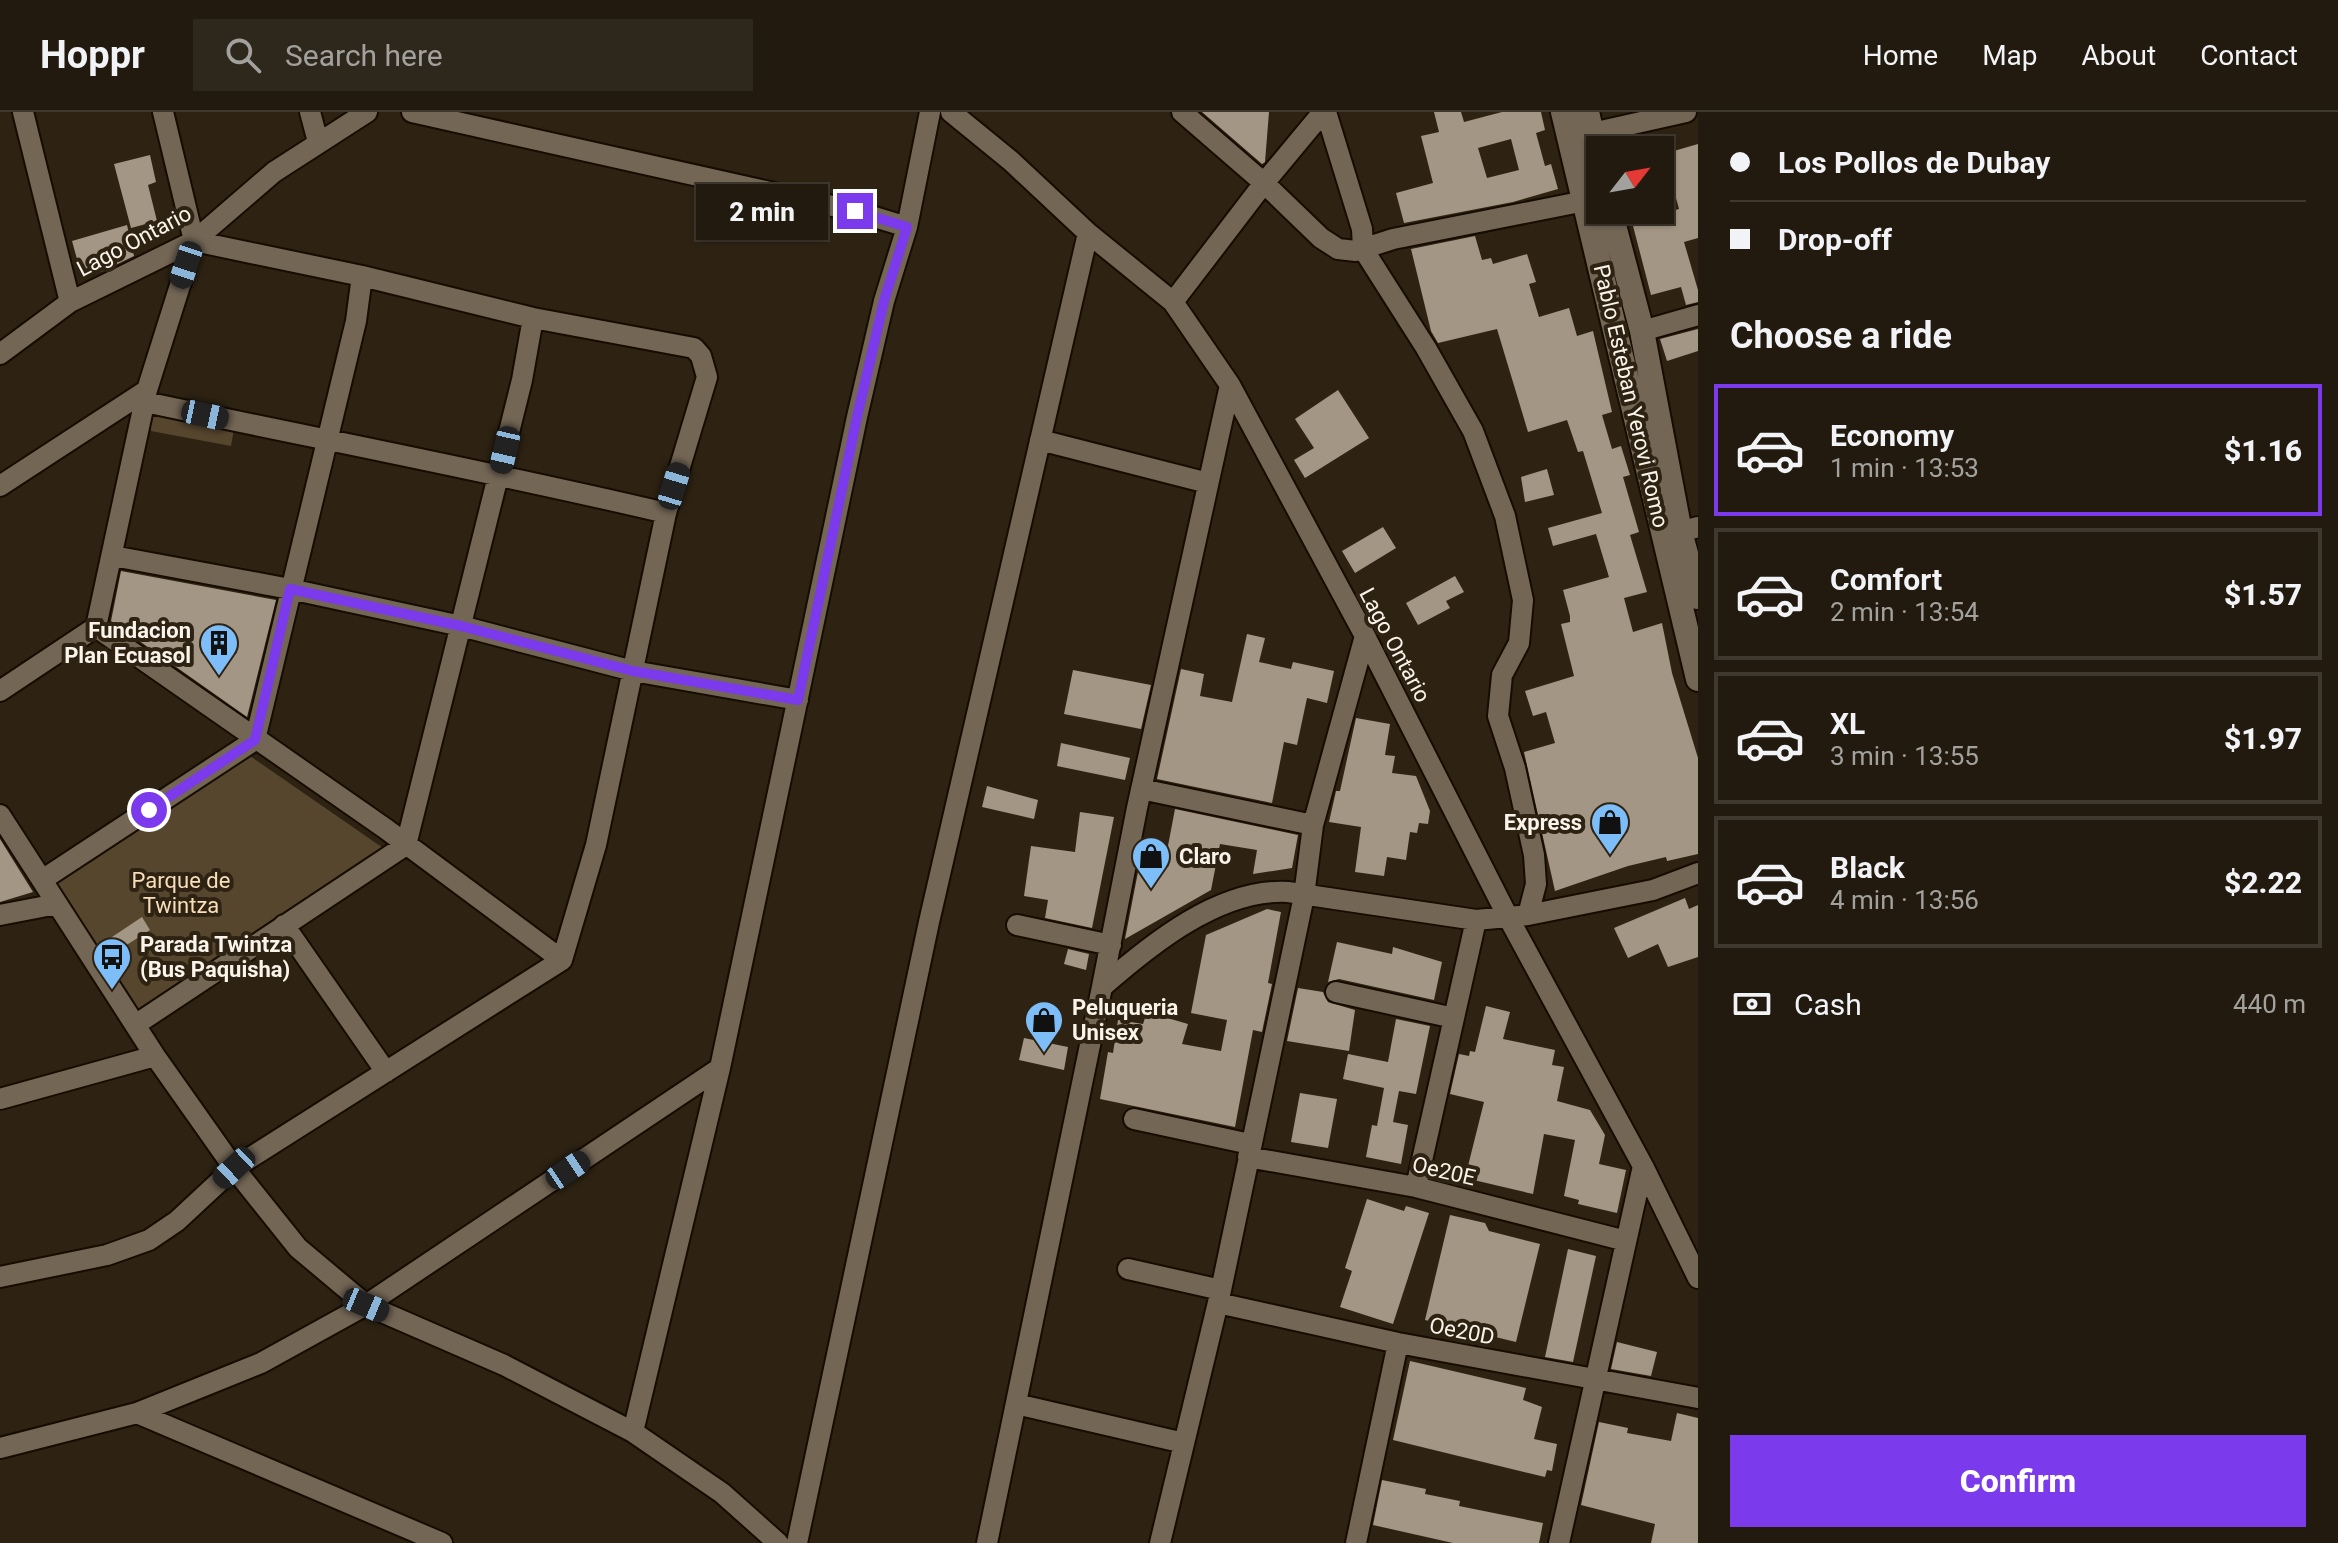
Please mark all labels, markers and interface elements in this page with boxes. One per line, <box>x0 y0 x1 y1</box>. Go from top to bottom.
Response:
search box <box>193 19 753 91</box>
text: Hoppr <box>40 33 145 77</box>
icon: search <box>221 33 265 77</box>
text: Search here <box>285 38 443 73</box>
text: Home <box>1863 39 1938 72</box>
text: Map <box>1982 39 2038 72</box>
text: About <box>2082 39 2156 72</box>
text: Contact <box>2200 39 2298 72</box>
north arrow <box>1586 136 1674 224</box>
map controls <box>1586 136 1674 224</box>
text: Los Pollos de Dubay <box>1778 145 2050 180</box>
callout: 2 min <box>695 183 827 239</box>
route end <box>837 193 873 229</box>
text: 2 min <box>729 197 795 227</box>
street label: Lago Ontario <box>73 200 195 282</box>
text: Drop-off <box>1778 222 1892 257</box>
car <box>167 238 205 292</box>
street label: Pablo Esteban Yerovi Romo <box>1589 262 1673 530</box>
text: Choose a ride <box>1730 315 1952 357</box>
car <box>179 398 231 432</box>
icon: car <box>1734 414 1806 486</box>
text: Economy <box>1830 418 1954 453</box>
car <box>488 424 522 476</box>
text: $1.16 <box>2224 433 2302 468</box>
text: 1 min · 13:53 <box>1830 453 1979 483</box>
car <box>656 460 692 512</box>
icon: car <box>1734 558 1806 630</box>
text: Comfort <box>1830 562 1942 597</box>
text: $1.57 <box>2224 577 2302 612</box>
street label: Lago Ontario <box>1354 584 1436 706</box>
text: 2 min · 13:54 <box>1830 597 1979 627</box>
place label: Fundacion Plan Ecuasol <box>64 618 191 668</box>
building icon: Fundacion Plan Ecuasol <box>198 622 240 677</box>
icon: car <box>1734 702 1806 774</box>
text: XL <box>1830 706 1865 741</box>
text: $1.97 <box>2224 721 2302 756</box>
text: 3 min · 13:55 <box>1830 741 1979 771</box>
route start <box>131 792 167 828</box>
shop icon: Express <box>1589 801 1631 856</box>
place label: Express <box>1504 810 1582 835</box>
shop icon: Claro <box>1130 835 1172 890</box>
place label: Claro <box>1179 844 1231 869</box>
icon: car <box>1734 846 1806 918</box>
text: Black <box>1830 850 1905 885</box>
text: $2.22 <box>2224 865 2302 900</box>
park label: Parque de Twintza <box>132 868 230 918</box>
text: 4 min · 13:56 <box>1830 885 1979 915</box>
place label: Parada Twintza (Bus Paquisha) <box>140 932 292 982</box>
bus stop icon: Parada Twintza (Bus Paquisha) <box>91 936 133 991</box>
icon: cash <box>1730 982 1774 1026</box>
text: Cash <box>1794 987 1862 1022</box>
text: 440 m <box>2233 989 2306 1019</box>
place label: Peluqueria Unisex <box>1072 995 1179 1045</box>
shop icon: Peluqueria Unisex <box>1023 999 1065 1054</box>
car <box>208 1143 260 1193</box>
car <box>541 1147 595 1193</box>
street label: Oe20E <box>1410 1152 1478 1190</box>
car <box>339 1285 393 1325</box>
street label: Oe20D <box>1427 1312 1497 1350</box>
button: Confirm <box>1730 1435 2306 1527</box>

